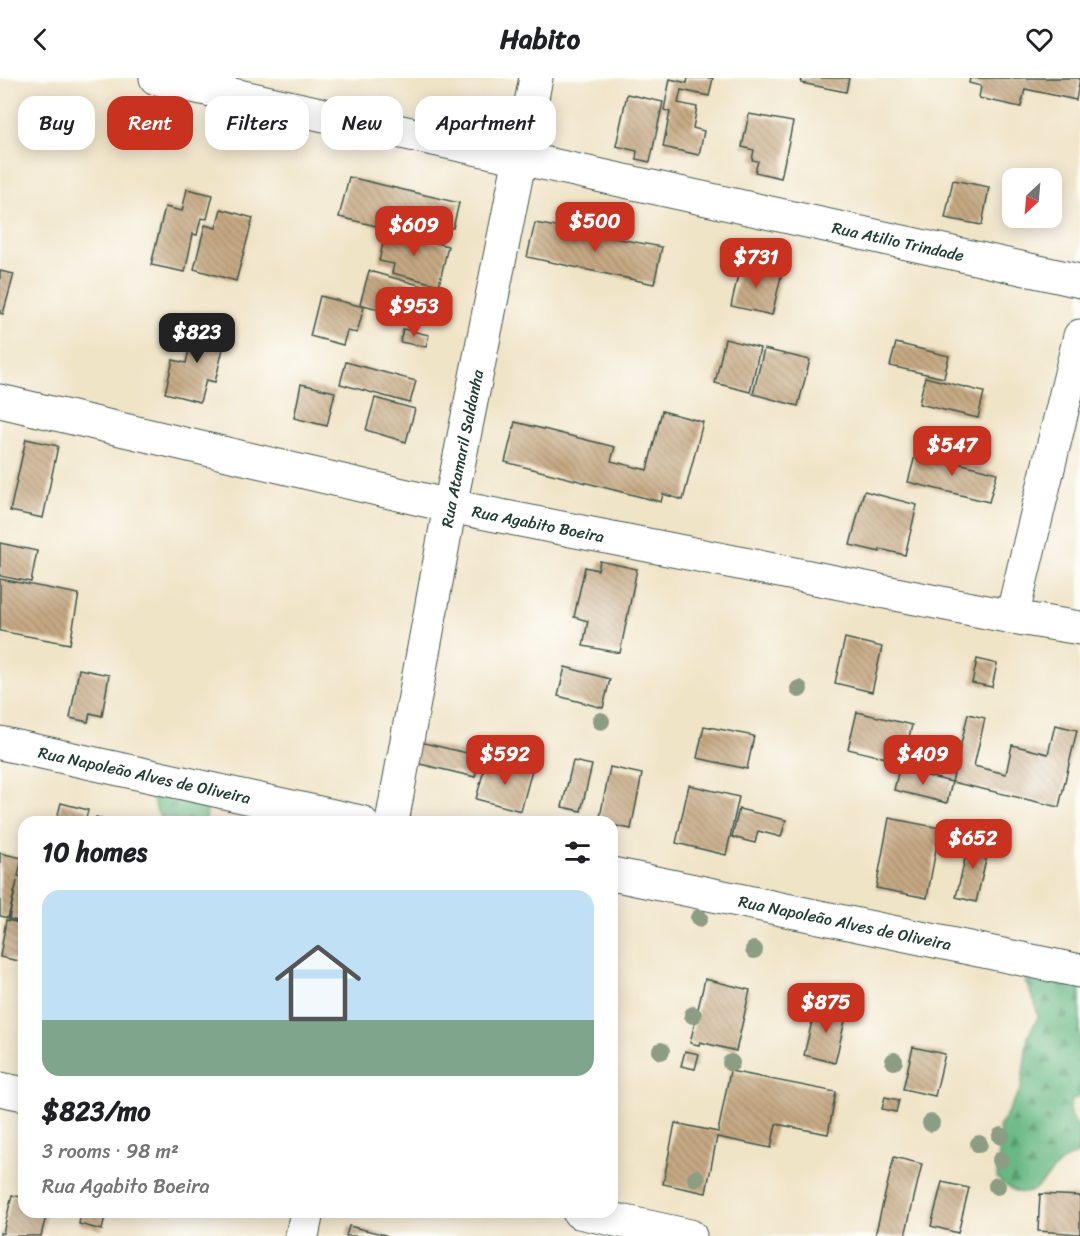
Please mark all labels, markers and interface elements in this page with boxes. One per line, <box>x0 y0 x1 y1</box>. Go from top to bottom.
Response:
text: Habito <box>500 15 580 63</box>
icon: back <box>24 23 57 56</box>
icon: heart <box>1023 23 1056 56</box>
chip: Buy <box>18 96 95 150</box>
chip: Rent <box>107 96 193 150</box>
chip: Filters <box>205 96 309 150</box>
chip: New <box>321 96 403 150</box>
chip: Apartment <box>415 96 556 150</box>
north arrow <box>1002 168 1062 228</box>
map controls <box>1002 168 1062 228</box>
pin: $500 <box>559 202 631 253</box>
text: $500 <box>570 204 620 239</box>
pin: $609 <box>378 206 450 257</box>
text: $609 <box>389 208 439 243</box>
street label: Rua Atilio Trindade <box>829 213 967 270</box>
pin: $731 <box>720 238 792 289</box>
text: $731 <box>734 240 778 275</box>
pin: $953 <box>378 287 450 338</box>
text: $953 <box>390 289 438 324</box>
pin: $823 <box>161 313 233 364</box>
text: $823 <box>173 315 221 350</box>
street label: Rua Atamaril Saldanha <box>432 366 492 530</box>
pin: $547 <box>916 426 988 477</box>
text: $547 <box>927 428 977 463</box>
street label: Rua Agabito Boeira <box>469 497 607 551</box>
pin: $592 <box>469 735 541 786</box>
pin: $409 <box>887 735 959 786</box>
text: $592 <box>480 737 530 772</box>
text: $409 <box>898 737 948 772</box>
street label: Rua Napoleão Alves de Oliveira <box>36 738 253 812</box>
pin: $652 <box>937 819 1009 870</box>
text: $652 <box>949 821 997 856</box>
text: 10 homes <box>42 829 147 875</box>
icon: filters <box>561 836 594 869</box>
street label: Rua Napoleão Alves de Oliveira <box>736 887 954 959</box>
icon: home <box>264 929 372 1037</box>
pin: $875 <box>790 983 862 1034</box>
text: $875 <box>801 985 851 1020</box>
text: $823/mo <box>42 1088 151 1134</box>
text: 3 rooms · 98 m² <box>42 1134 179 1169</box>
text: Rua Agabito Boeira <box>42 1169 210 1204</box>

